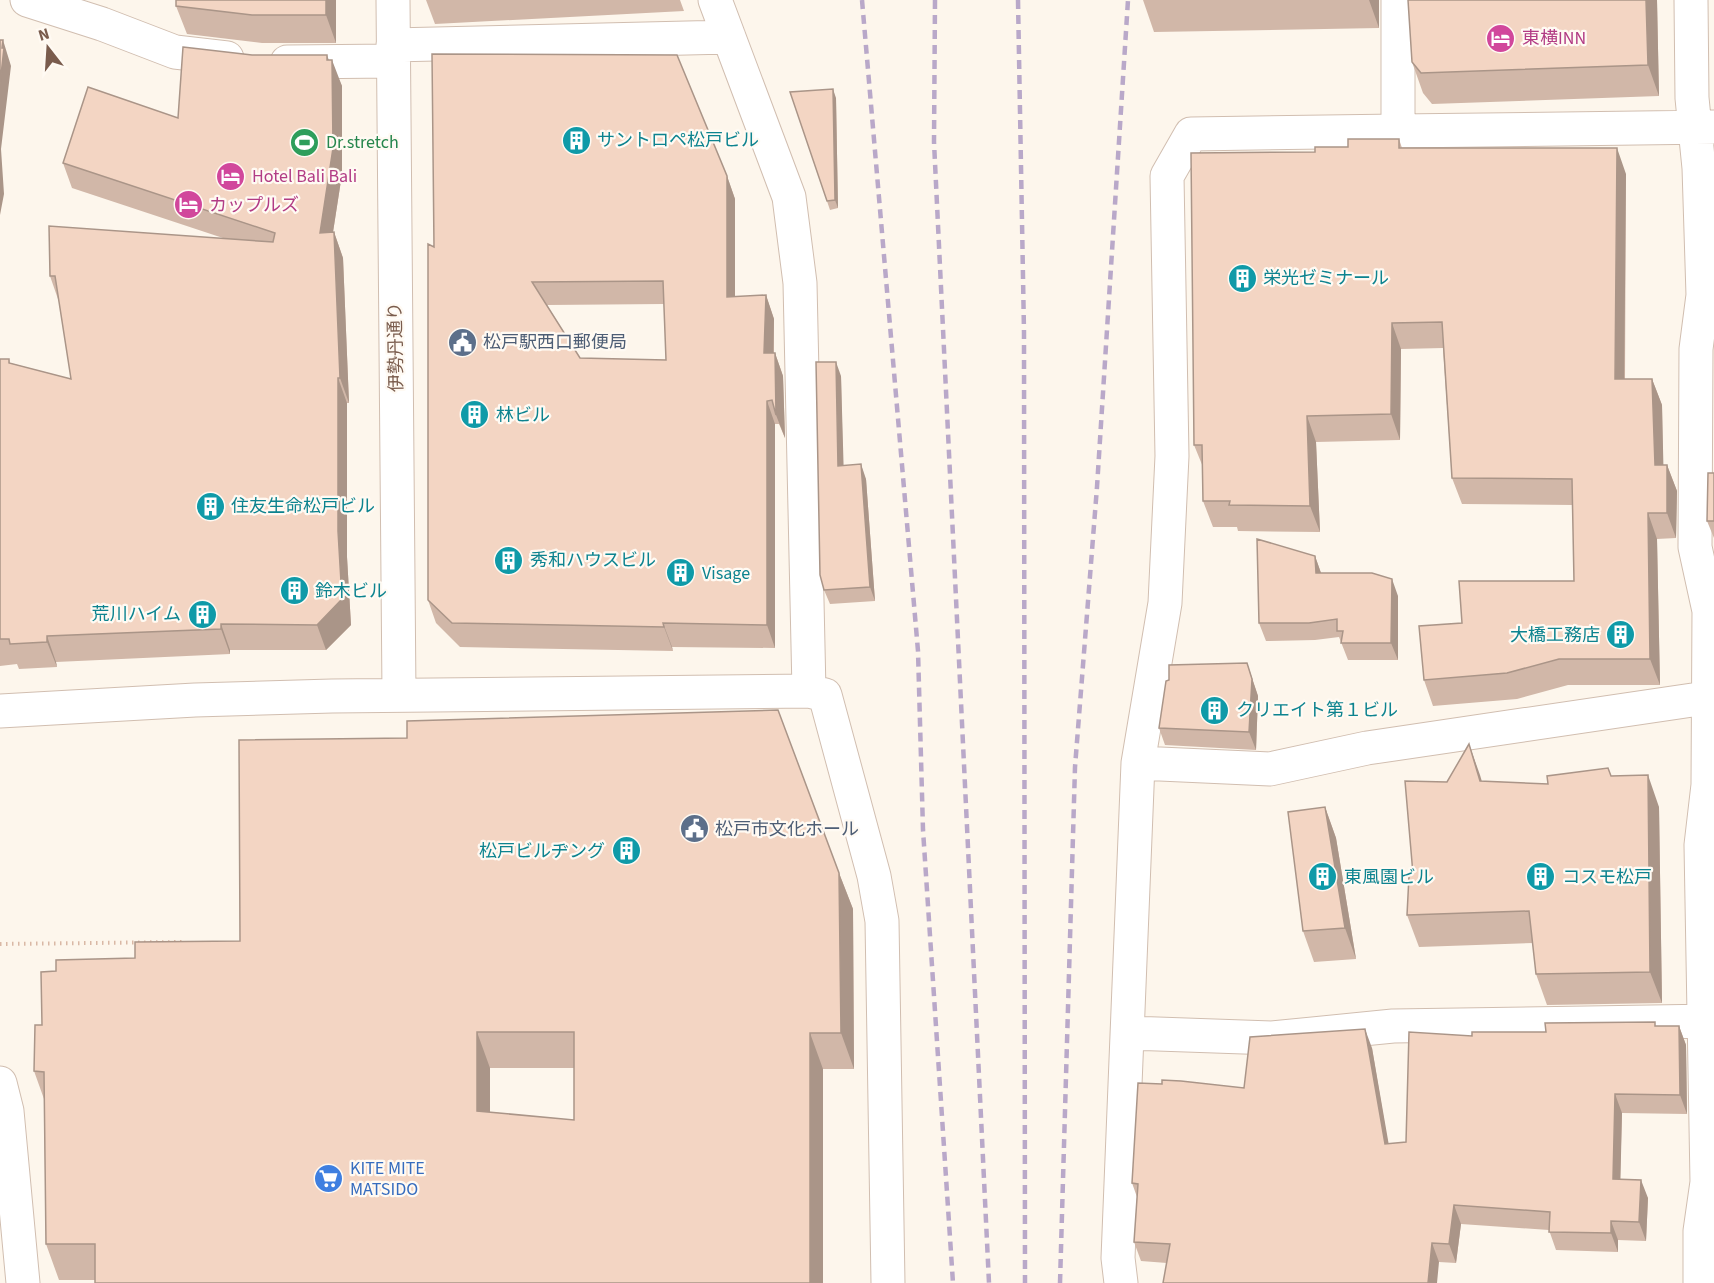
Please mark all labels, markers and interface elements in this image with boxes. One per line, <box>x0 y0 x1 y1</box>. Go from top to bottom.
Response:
north arrow <box>18 18 78 78</box>
hotel icon: 東横INN <box>1485 22 1517 54</box>
text: N <box>36 23 52 47</box>
place label: 東横INN <box>1522 26 1586 51</box>
building icon: サントロペ松戸ビル <box>560 124 592 156</box>
sports icon: Dr.stretch <box>289 126 321 158</box>
place label: サントロペ松戸ビル <box>597 128 759 153</box>
place label: Dr.stretch <box>326 130 399 155</box>
hotel icon: Hotel Bali Bali <box>215 160 247 192</box>
place label: Hotel Bali Bali <box>252 164 357 189</box>
hotel icon: カップルズ <box>172 189 204 221</box>
place label: カップルズ <box>209 193 299 218</box>
building icon: 栄光ゼミナール <box>1226 262 1258 294</box>
place label: 栄光ゼミナール <box>1263 266 1389 291</box>
street label: 伊勢丹通り <box>383 302 409 392</box>
public building icon: 松戸駅西口郵便局 <box>446 326 478 358</box>
place label: 松戸駅西口郵便局 <box>483 330 627 355</box>
building icon: 林ビル <box>459 399 491 431</box>
place label: 林ビル <box>496 403 550 428</box>
building icon: 住友生命松戸ビル <box>194 490 226 522</box>
place label: 住友生命松戸ビル <box>231 494 375 519</box>
building icon: 秀和ハウスビル <box>493 544 525 576</box>
place label: 秀和ハウスビル <box>530 548 656 573</box>
building icon: Visage <box>665 557 697 589</box>
place label: Visage <box>702 561 750 586</box>
building icon: 鈴木ビル <box>278 575 310 607</box>
place label: 鈴木ビル <box>315 579 387 604</box>
building icon: 荒川ハイム <box>186 598 218 630</box>
place label: 荒川ハイム <box>92 602 181 627</box>
building icon: 大橋工務店 <box>1605 619 1637 651</box>
place label: 大橋工務店 <box>1510 623 1600 648</box>
building icon: クリエイト第１ビル <box>1199 694 1231 726</box>
place label: クリエイト第１ビル <box>1236 698 1398 723</box>
public building icon: 松戸市文化ホール <box>678 813 710 845</box>
place label: 松戸市文化ホール <box>715 817 859 842</box>
building icon: 松戸ビルヂング <box>610 835 642 867</box>
place label: 松戸ビルヂング <box>479 839 605 864</box>
building icon: 東風園ビル <box>1307 861 1339 893</box>
building icon: コスモ松戸 <box>1525 861 1557 893</box>
place label: 東風園ビル <box>1344 865 1434 890</box>
place label: コスモ松戸 <box>1562 865 1652 890</box>
place label: KITE MITE MATSIDO <box>350 1156 425 1202</box>
supermarket icon: KITE MITE MATSIDO <box>313 1162 345 1194</box>

